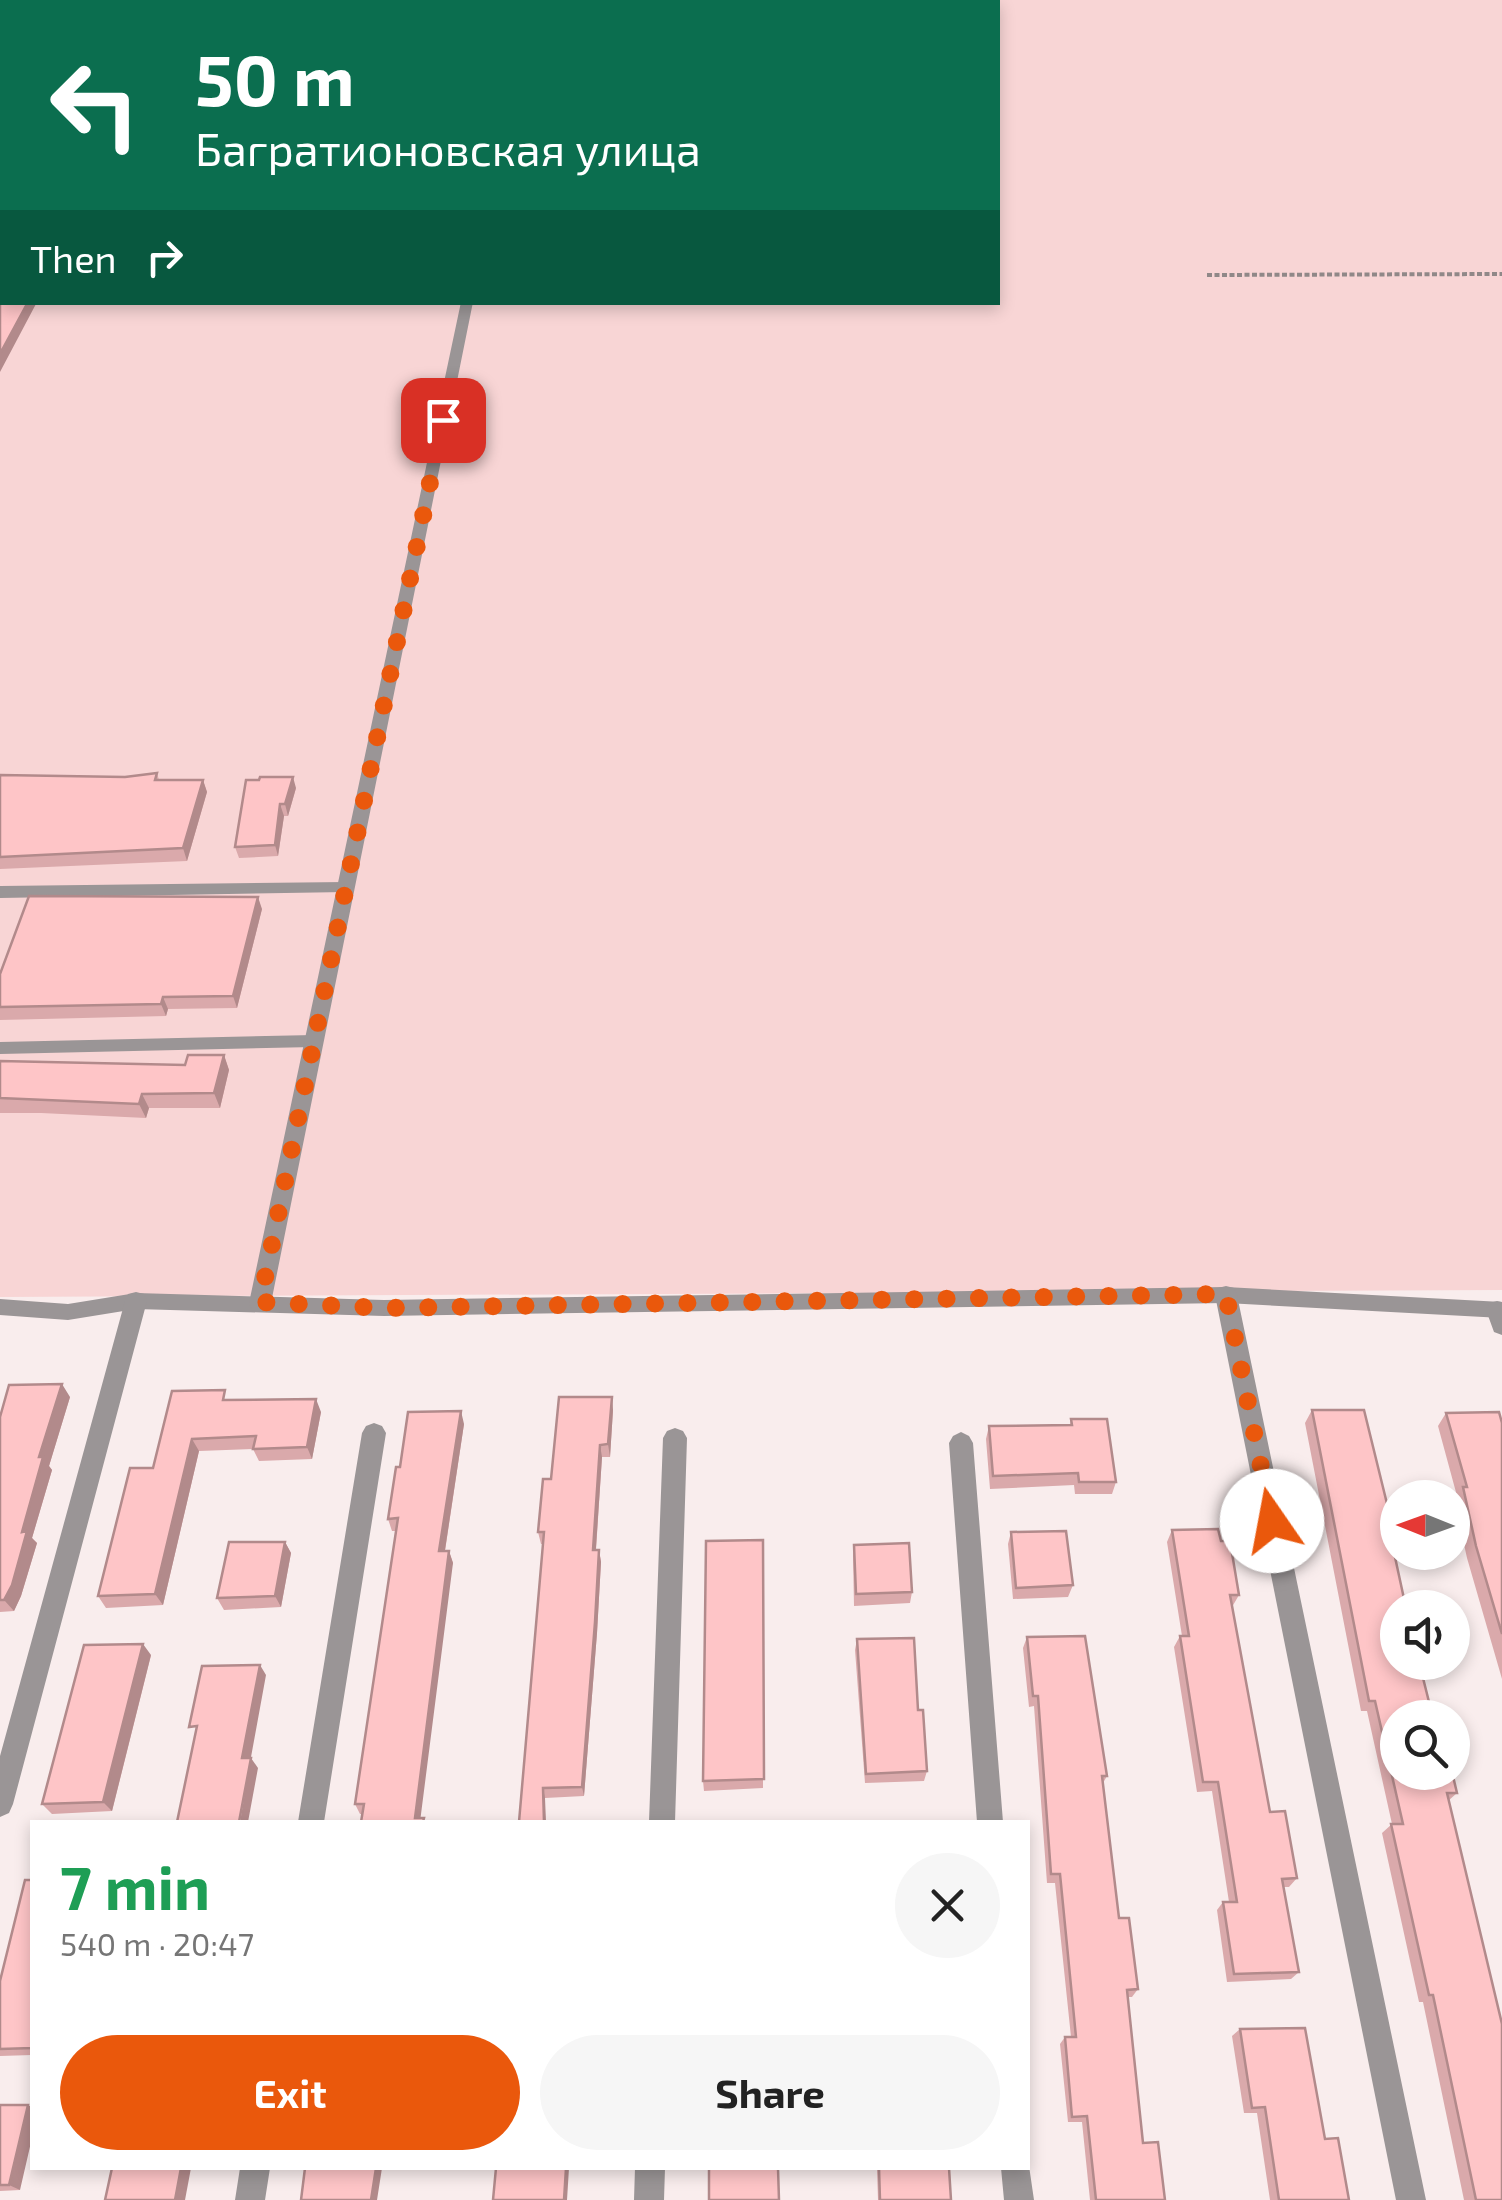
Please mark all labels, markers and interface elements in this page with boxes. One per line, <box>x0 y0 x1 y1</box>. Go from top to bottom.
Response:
text: 50 m <box>195 36 355 120</box>
icon: left <box>30 40 160 170</box>
text: Багратионовская улица <box>195 121 701 175</box>
icon: right <box>137 230 192 285</box>
text: Then <box>30 235 117 281</box>
pin <box>401 378 486 463</box>
icon: arrive <box>416 393 471 448</box>
position arrow <box>1220 1469 1324 1573</box>
north arrow <box>1380 1480 1470 1570</box>
map controls <box>1380 1480 1470 1790</box>
button: sound <box>1380 1590 1470 1680</box>
button: search <box>1380 1700 1470 1790</box>
text: 7 min <box>60 1850 210 1922</box>
button: close <box>895 1853 1000 1958</box>
text: 540 m · 20:47 <box>60 1924 254 1962</box>
button: Exit <box>60 2035 520 2150</box>
button: Share <box>540 2035 1000 2150</box>

